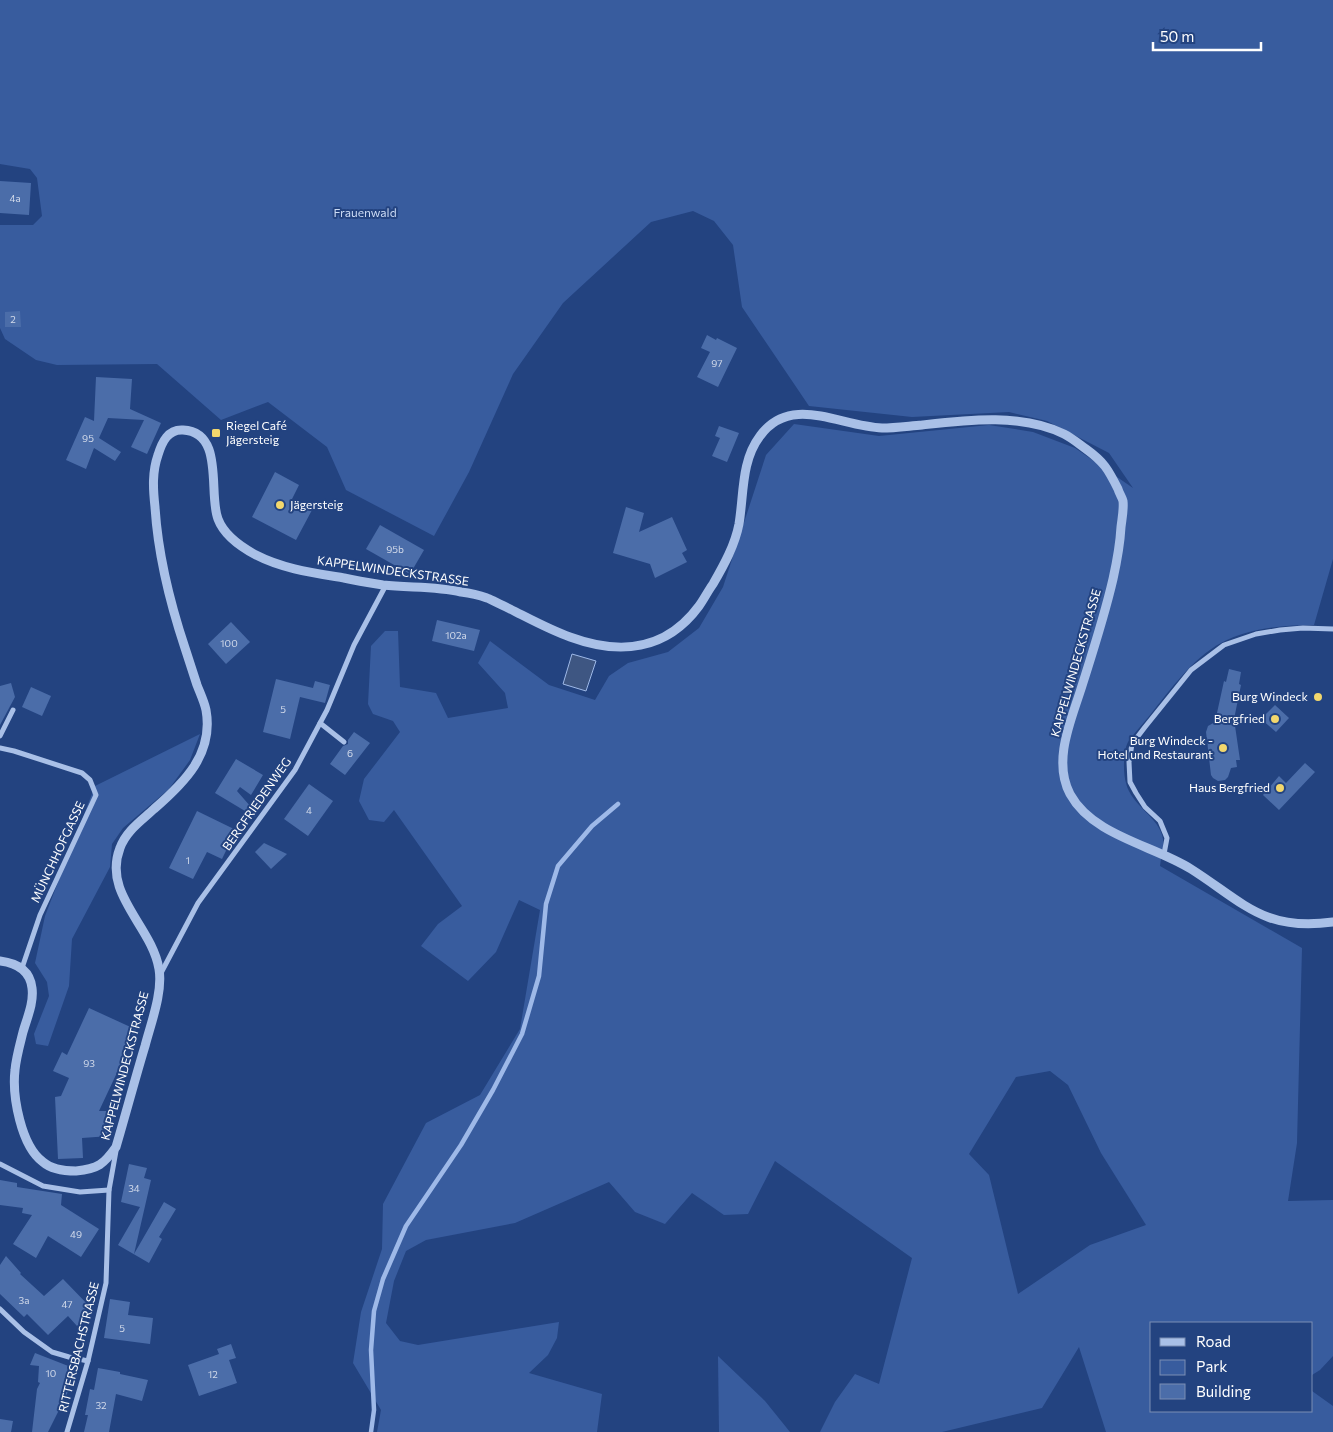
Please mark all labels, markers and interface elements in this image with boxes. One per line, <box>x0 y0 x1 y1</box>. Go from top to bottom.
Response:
scale bar <box>1153 20 1260 52</box>
text: 50 m <box>1160 27 1194 45</box>
house number: 4a <box>9 192 21 204</box>
park label: Frauenwald <box>333 205 397 219</box>
house number: 2 <box>10 313 16 325</box>
house number: 97 <box>711 357 723 369</box>
place label: Riegel Café Jägersteig <box>226 418 287 447</box>
marker: Riegel Café Jägersteig <box>210 427 222 439</box>
house number: 95 <box>82 432 94 444</box>
place label: Jägersteig <box>290 497 344 512</box>
marker: Jägersteig <box>274 499 286 511</box>
house number: 95b <box>386 543 404 555</box>
street label: KAPPELWINDECKSTRASSE <box>316 552 470 588</box>
street label: KAPPELWINDECKSTRASSE <box>1047 587 1103 738</box>
house number: 102a <box>445 629 467 641</box>
house number: 100 <box>220 637 238 649</box>
place label: Burg Windeck <box>1232 689 1308 703</box>
marker: Burg Windeck <box>1312 691 1324 703</box>
house number: 5 <box>280 703 286 715</box>
place label: Bergfried <box>1214 711 1265 725</box>
marker: Bergfried <box>1269 713 1281 725</box>
place label: Burg Windeck - Hotel und Restaurant <box>1098 733 1213 761</box>
marker: Burg Windeck - Hotel und Restaurant <box>1217 742 1229 754</box>
house number: 6 <box>347 747 353 759</box>
street label: BERGFRIEDENWEG <box>219 754 293 853</box>
place label: Haus Bergfried <box>1189 780 1270 794</box>
marker: Haus Bergfried <box>1274 782 1286 794</box>
street label: MÜNCHHOFGASSE <box>27 799 87 905</box>
house number: 4 <box>306 804 312 816</box>
house number: 1 <box>186 854 190 866</box>
street label: KAPPELWINDECKSTRASSE <box>97 990 151 1142</box>
house number: 93 <box>83 1057 95 1069</box>
house number: 34 <box>128 1182 140 1194</box>
house number: 49 <box>70 1228 82 1240</box>
street label: RITTERSBACHSTRASSE <box>55 1280 101 1413</box>
house number: 3a <box>19 1294 29 1306</box>
house number: 47 <box>61 1298 73 1310</box>
house number: 5 <box>119 1322 125 1334</box>
legend <box>1150 1322 1313 1412</box>
text: Road <box>1196 1332 1231 1350</box>
text: Park <box>1196 1357 1227 1375</box>
house number: 10 <box>46 1367 56 1379</box>
house number: 12 <box>208 1368 218 1380</box>
text: Building <box>1196 1382 1251 1400</box>
house number: 32 <box>95 1399 107 1411</box>

